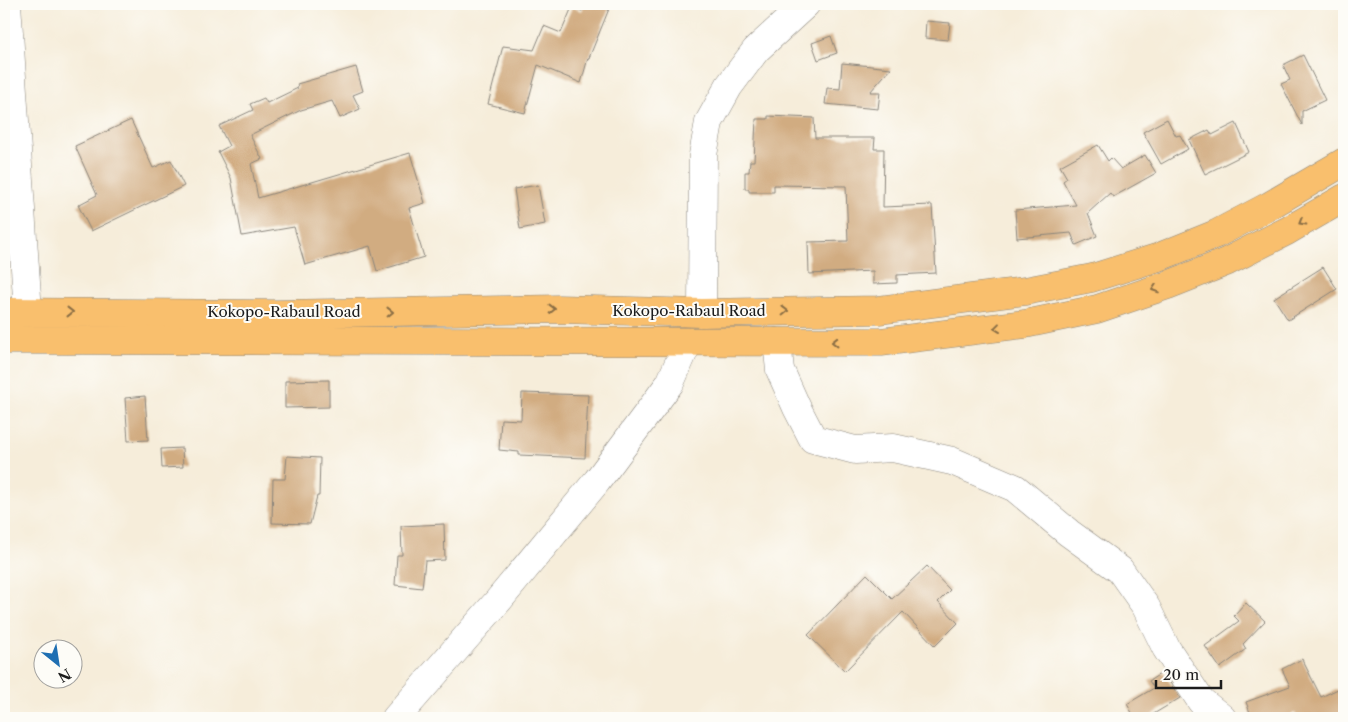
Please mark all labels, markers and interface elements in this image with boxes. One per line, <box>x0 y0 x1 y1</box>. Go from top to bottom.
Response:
one-way arrow <box>1299 216 1308 226</box>
one-way arrow <box>1151 284 1159 294</box>
street label: Kokopo-Rabaul Road <box>612 301 766 320</box>
street label: Kokopo-Rabaul Road <box>207 302 361 321</box>
one-way arrow <box>549 304 557 314</box>
one-way arrow <box>782 306 789 316</box>
one-way arrow <box>66 307 74 317</box>
one-way arrow <box>386 307 394 317</box>
one-way arrow <box>993 322 1001 332</box>
one-way arrow <box>831 337 839 347</box>
north arrow <box>32 640 82 690</box>
scale bar <box>1156 657 1220 689</box>
text: N <box>55 664 74 686</box>
text: 20 m <box>1163 665 1199 684</box>

